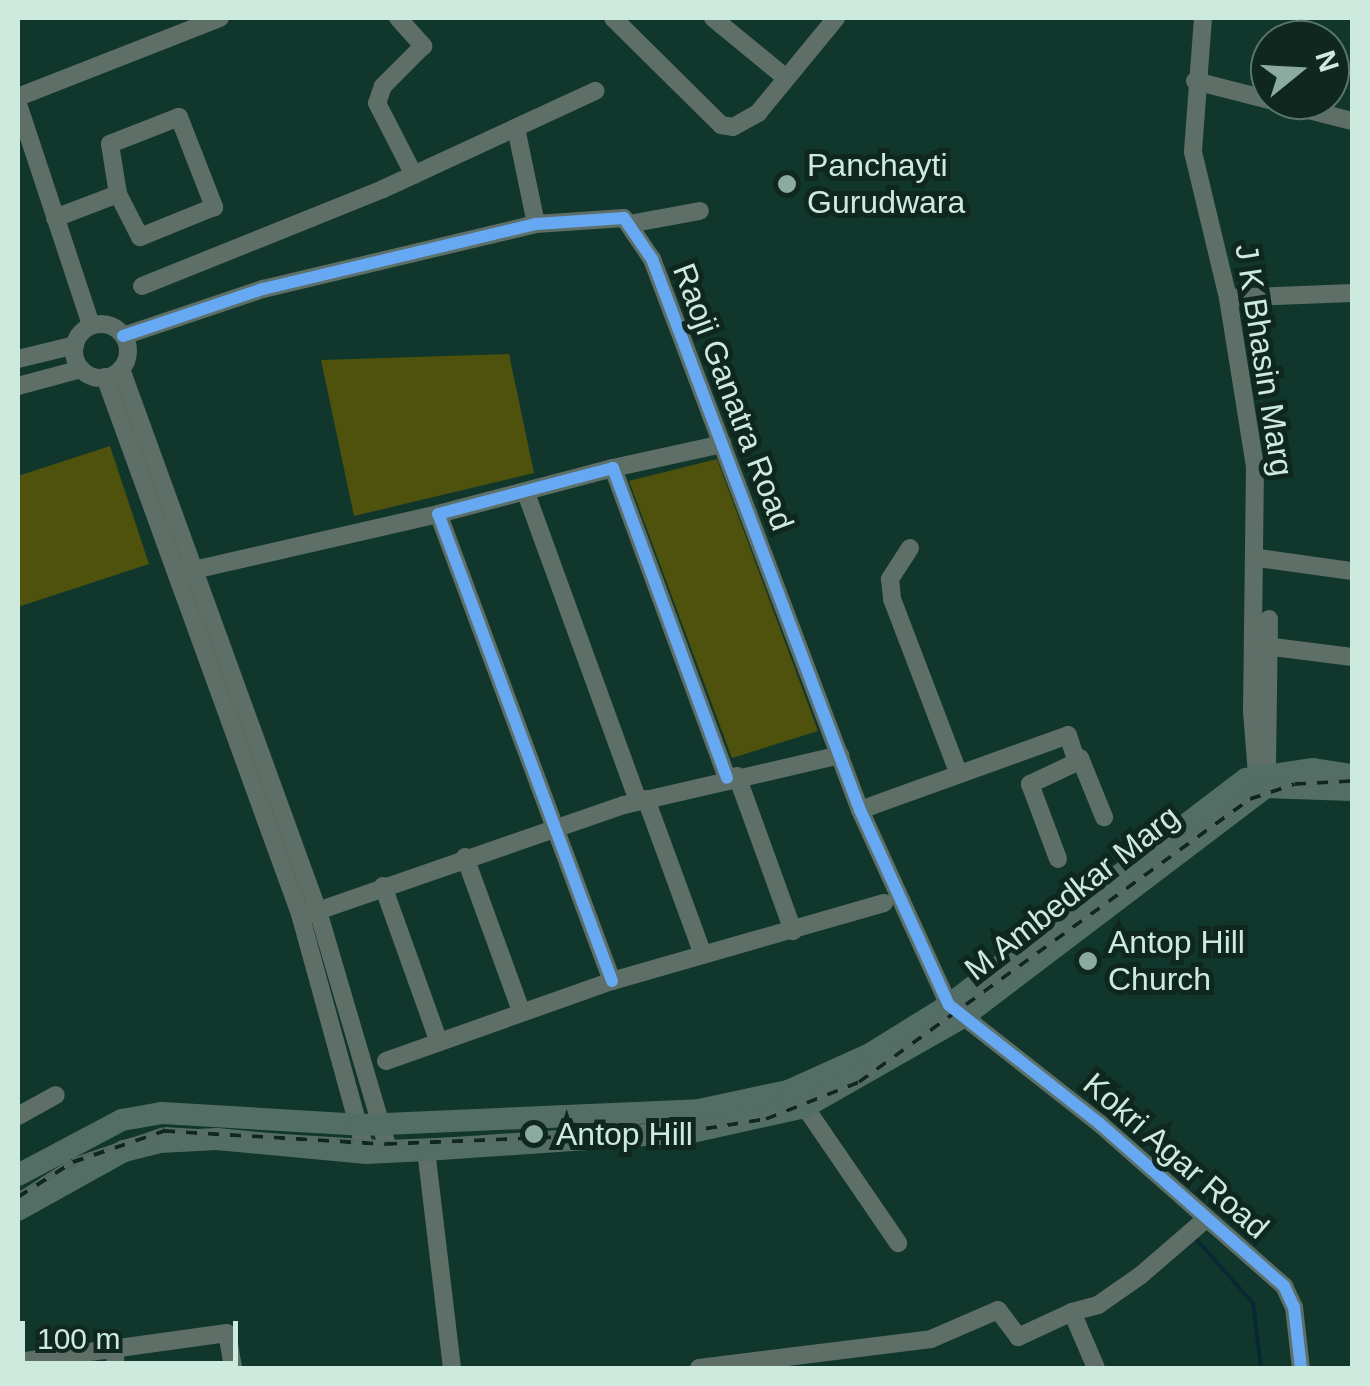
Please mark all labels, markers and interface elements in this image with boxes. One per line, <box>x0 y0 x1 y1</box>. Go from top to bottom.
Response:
north arrow <box>1250 20 1350 120</box>
text: N <box>1309 47 1345 76</box>
place label: Panchayti Gurudwara <box>807 147 965 222</box>
marker: Panchayti Gurudwara <box>776 173 798 195</box>
street label: J K Bhasin Marg <box>1227 241 1301 479</box>
street label: Raoji Ganatra Road <box>664 258 802 536</box>
street label: M Ambedkar Marg <box>956 797 1188 989</box>
place label: Antop Hill Church <box>1108 924 1245 999</box>
marker: Antop Hill Church <box>1077 950 1099 972</box>
street label: Kokri Agar Road <box>1075 1064 1277 1248</box>
place label: Antop Hill <box>556 1115 693 1153</box>
marker: Antop Hill <box>521 1121 547 1147</box>
scale bar <box>25 1301 242 1363</box>
text: 100 m <box>37 1322 120 1355</box>

